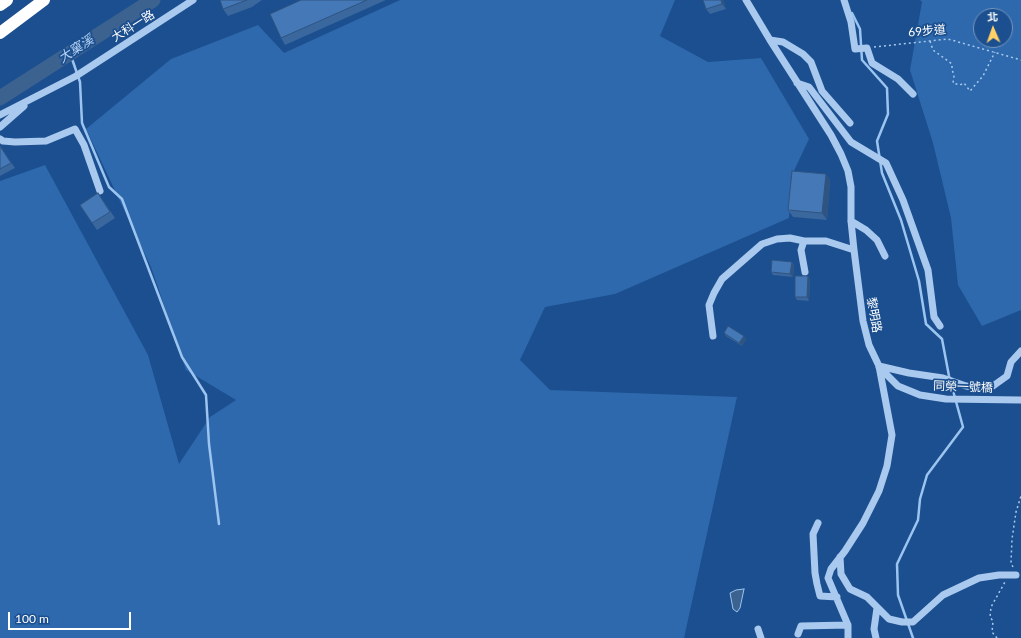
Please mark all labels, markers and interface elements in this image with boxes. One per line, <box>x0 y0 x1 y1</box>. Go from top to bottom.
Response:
street label: 大科一路 <box>109 7 157 45</box>
north arrow <box>973 8 1013 48</box>
text: 北 <box>987 10 998 23</box>
street label: 69步道 <box>907 22 947 40</box>
water label: 大窠溪 <box>55 32 97 66</box>
street label: 黎明路 <box>864 296 884 334</box>
street label: 同榮一號橋 <box>933 379 993 395</box>
scale bar <box>10 604 133 630</box>
text: 100 m <box>15 611 49 626</box>

